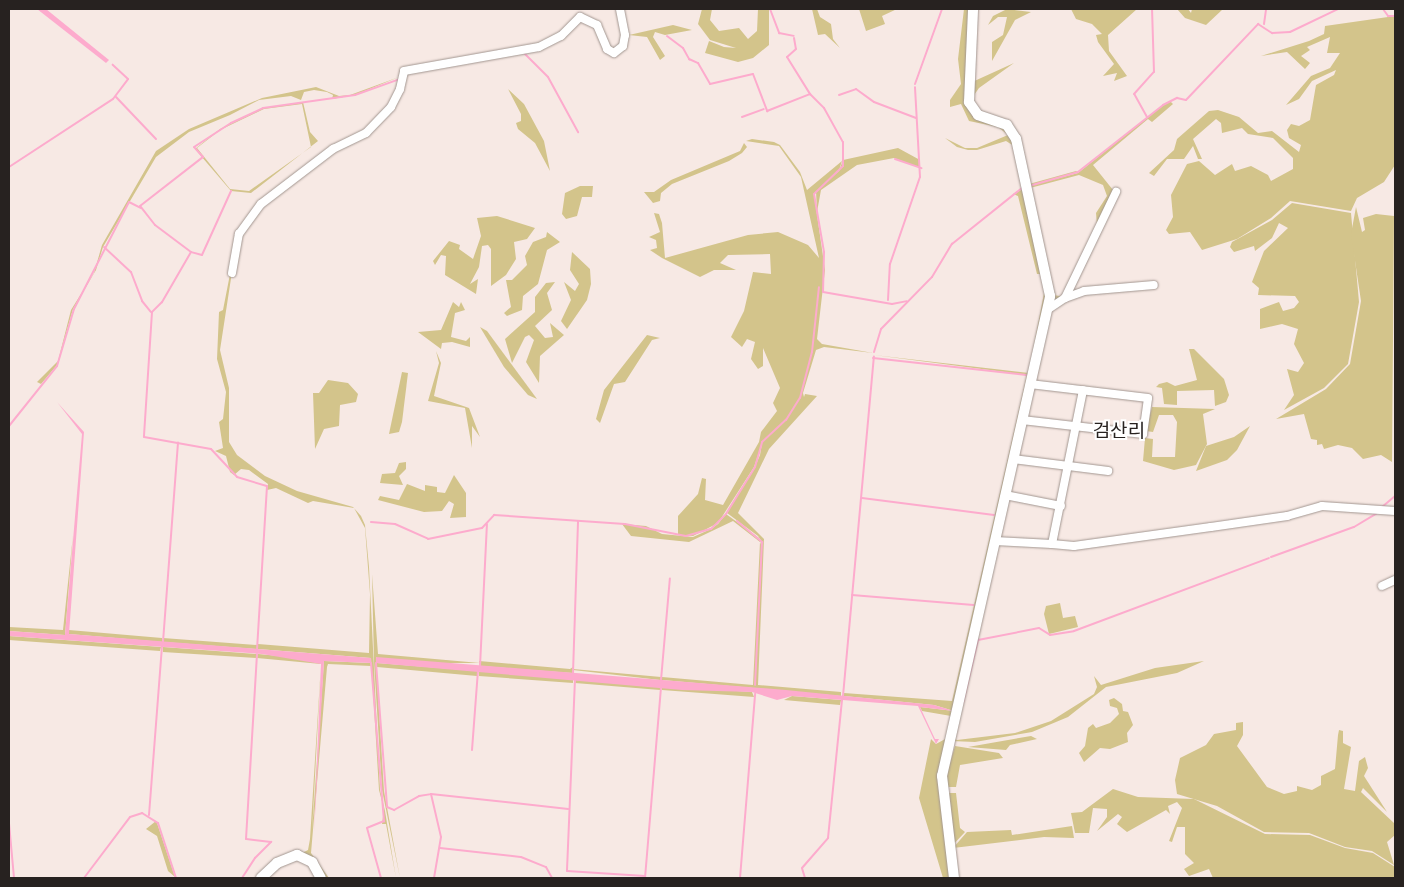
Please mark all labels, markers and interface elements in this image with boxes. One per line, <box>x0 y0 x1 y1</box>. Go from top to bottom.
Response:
district label: 검산리 <box>1093 420 1145 442</box>

